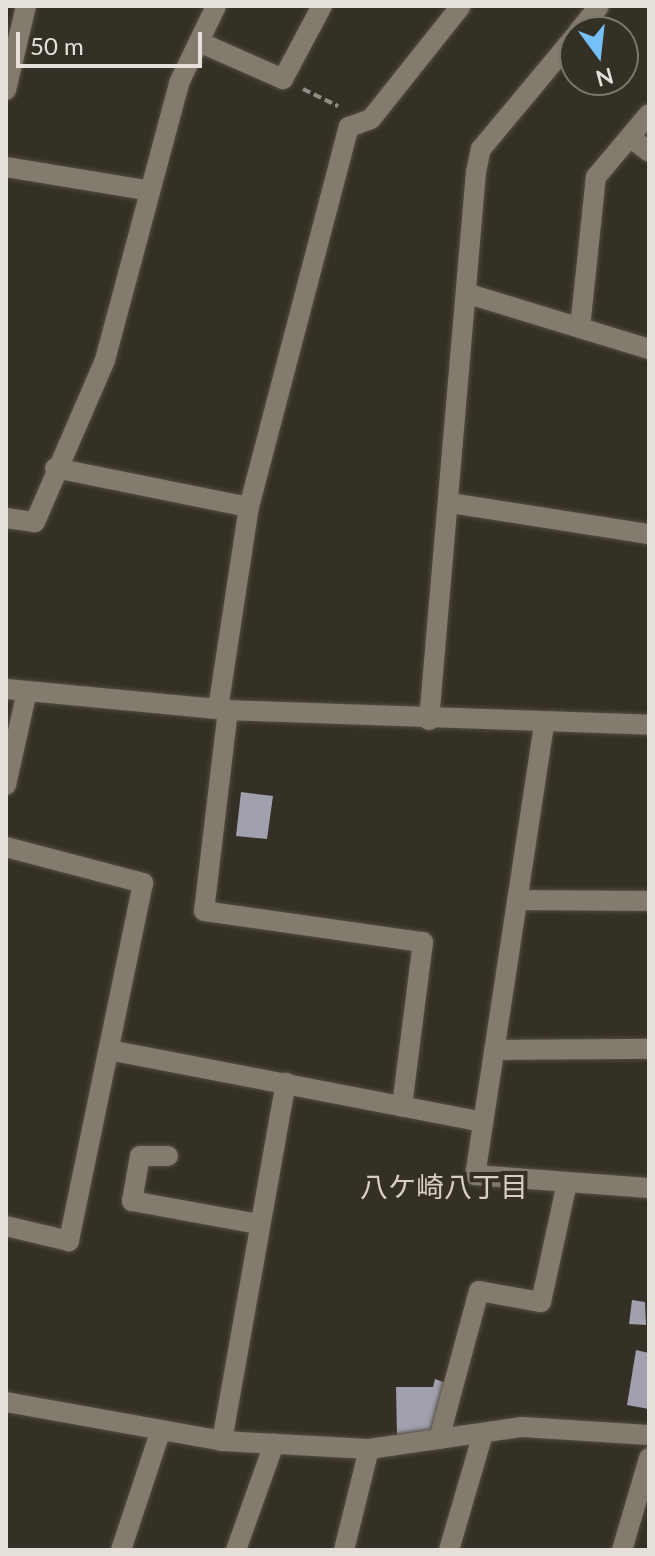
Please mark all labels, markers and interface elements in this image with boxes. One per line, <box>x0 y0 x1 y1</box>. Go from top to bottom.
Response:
scale bar <box>20 16 206 66</box>
north arrow <box>559 16 639 96</box>
text: 50 m <box>30 31 84 60</box>
text: N <box>593 62 617 93</box>
district label: 八ケ崎八丁目 <box>360 1169 528 1203</box>

